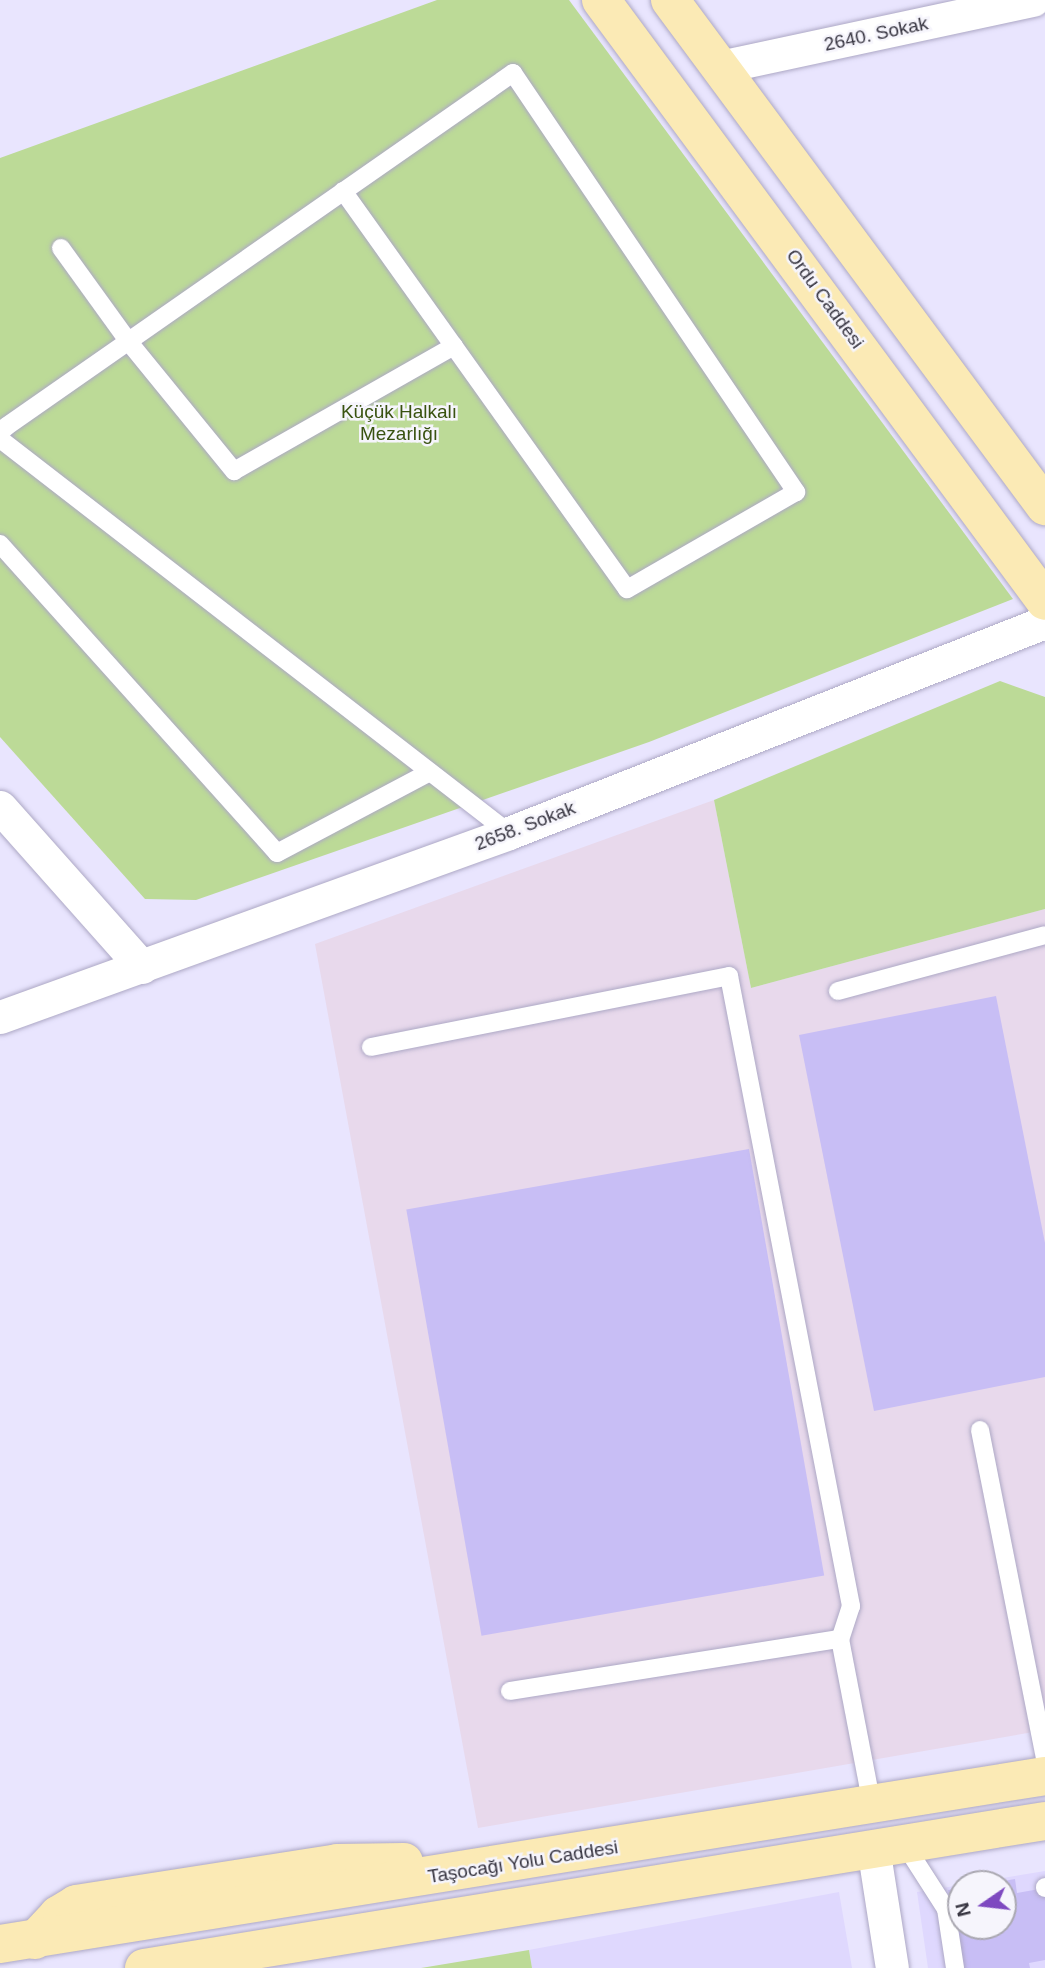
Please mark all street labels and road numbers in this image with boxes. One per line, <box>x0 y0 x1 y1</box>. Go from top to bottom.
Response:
street label: 2640. Sokak <box>822 12 930 56</box>
street label: Ordu Caddesi <box>781 245 869 353</box>
street label: 2658. Sokak <box>472 796 578 856</box>
street label: Taşocağı Yolu Caddesi <box>426 1836 620 1888</box>

